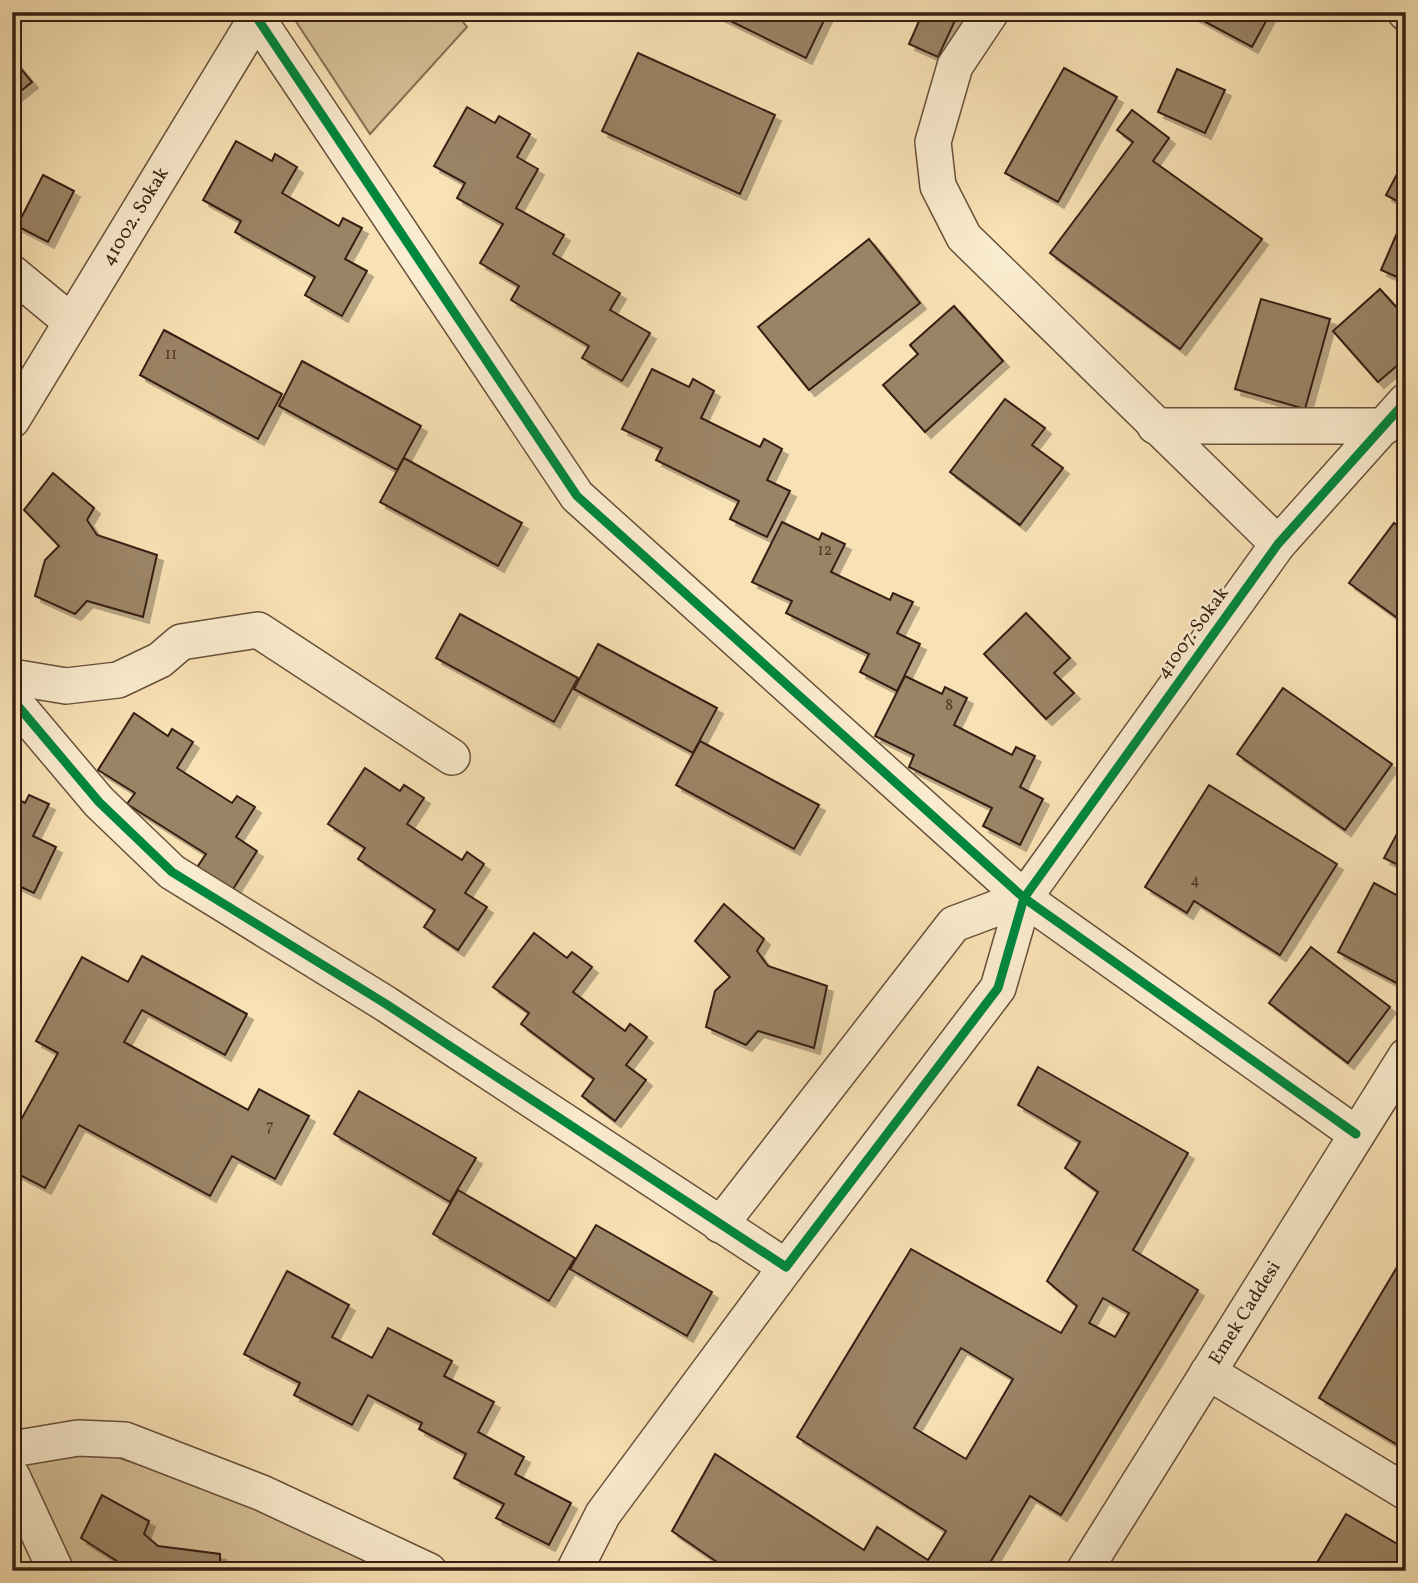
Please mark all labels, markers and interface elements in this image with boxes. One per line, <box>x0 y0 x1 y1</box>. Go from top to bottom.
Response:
street label: 41002. Sokak <box>96 162 176 271</box>
house number: 11 <box>165 344 177 366</box>
house number: 12 <box>818 540 832 562</box>
street label: 41007. Sokak <box>1151 582 1235 684</box>
house number: 8 <box>945 695 953 717</box>
house number: 4 <box>1190 870 1200 892</box>
house number: 7 <box>266 1116 274 1138</box>
street label: Emek Caddesi <box>1203 1256 1288 1370</box>

